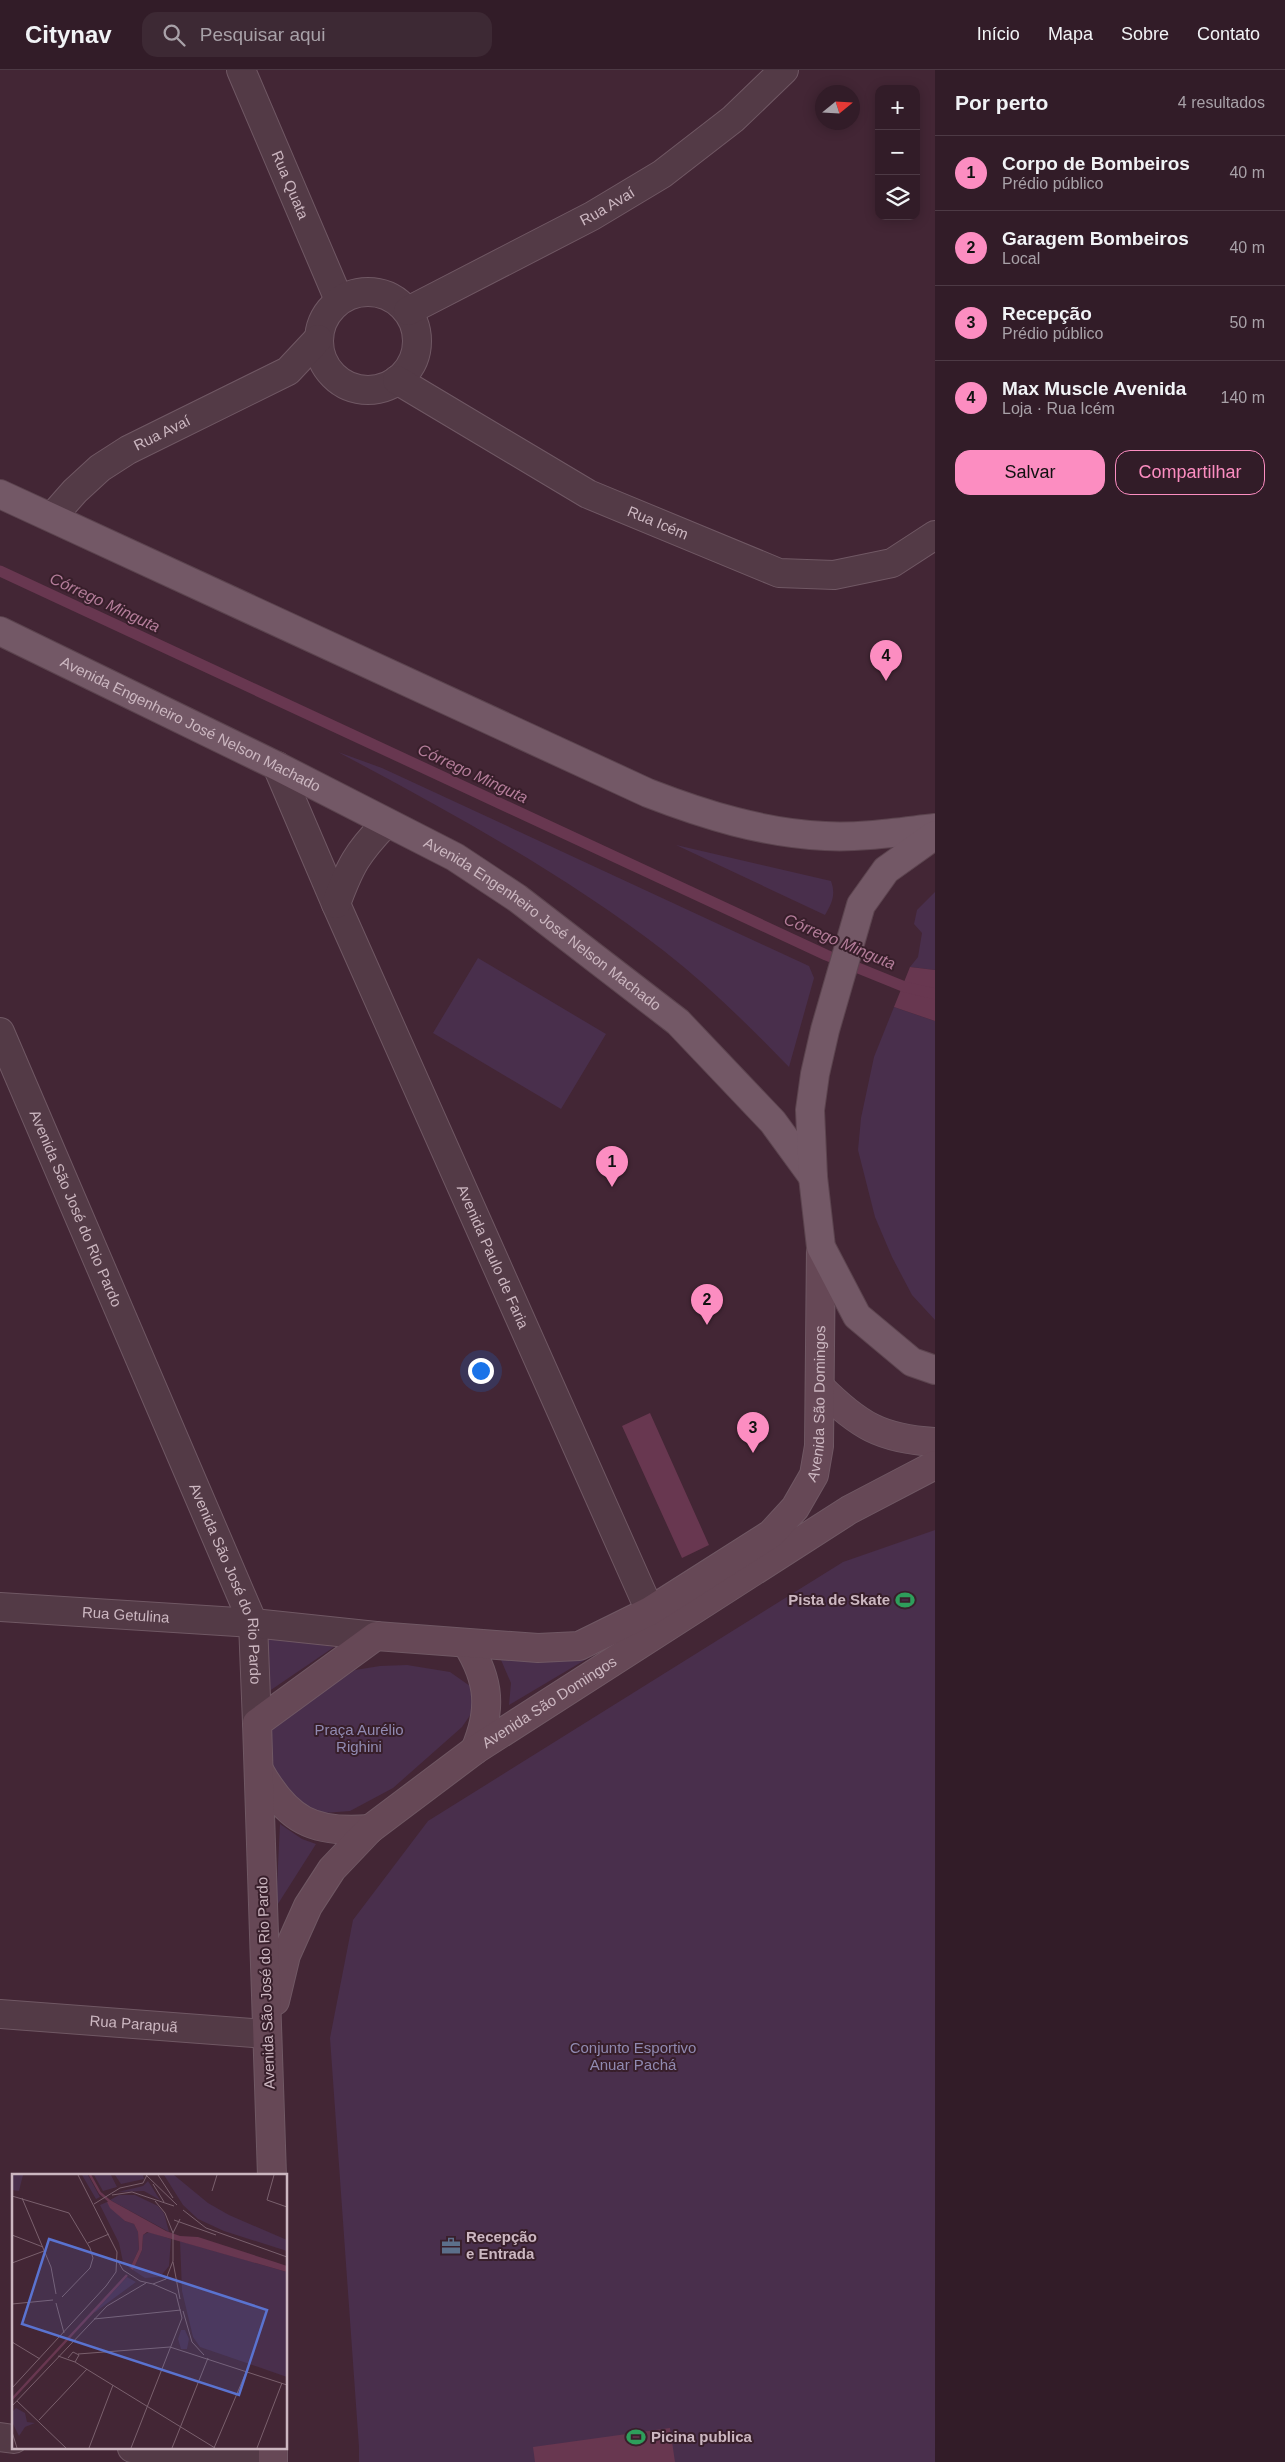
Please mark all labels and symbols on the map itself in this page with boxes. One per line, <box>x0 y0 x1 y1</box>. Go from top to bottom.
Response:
north arrow <box>815 85 860 130</box>
street label: Rua Quata <box>268 148 313 222</box>
street label: Rua Avaí <box>577 183 638 229</box>
street label: Rua Avaí <box>131 411 194 454</box>
street label: Rua Icém <box>625 502 691 543</box>
water label: Córrego Minguta <box>47 570 162 635</box>
pin: 4 <box>870 640 902 681</box>
street label: Avenida Engenheiro José Nelson Machado <box>58 653 323 795</box>
water label: Córrego Minguta <box>415 741 530 806</box>
street label: Avenida Engenheiro José Nelson Machado <box>421 834 665 1014</box>
water label: Córrego Minguta <box>782 910 898 973</box>
street label: Avenida São José do Rio Pardo <box>26 1107 126 1309</box>
pin: 1 <box>596 1146 628 1187</box>
street label: Avenida Paulo de Faria <box>454 1182 533 1332</box>
pin: 2 <box>691 1284 723 1325</box>
street label: Avenida São Domingos <box>803 1325 828 1485</box>
your location <box>468 1358 494 1384</box>
pin: 3 <box>737 1412 769 1453</box>
street label: Avenida São José do Rio Pardo <box>186 1481 264 1685</box>
sports icon: Pista de Skate <box>894 1589 916 1611</box>
place label: Pista de Skate <box>788 1591 890 1608</box>
street label: Rua Getulina <box>82 1603 171 1626</box>
street label: Avenida São Domingos <box>479 1652 620 1751</box>
park label: Praça Aurélio Righini <box>314 1721 404 1755</box>
street label: Avenida São José do Rio Pardo <box>253 1877 278 2089</box>
street label: Rua Parapuã <box>89 2012 179 2035</box>
park label: Conjunto Esportivo Anuar Pachá <box>570 2039 696 2073</box>
inset map <box>12 2174 288 2450</box>
place label: Recepção e Entrada <box>466 2228 537 2262</box>
office icon: Recepção e Entrada <box>440 2235 462 2257</box>
sports icon: Picina publica <box>625 2426 647 2448</box>
place label: Picina publica <box>651 2428 753 2445</box>

